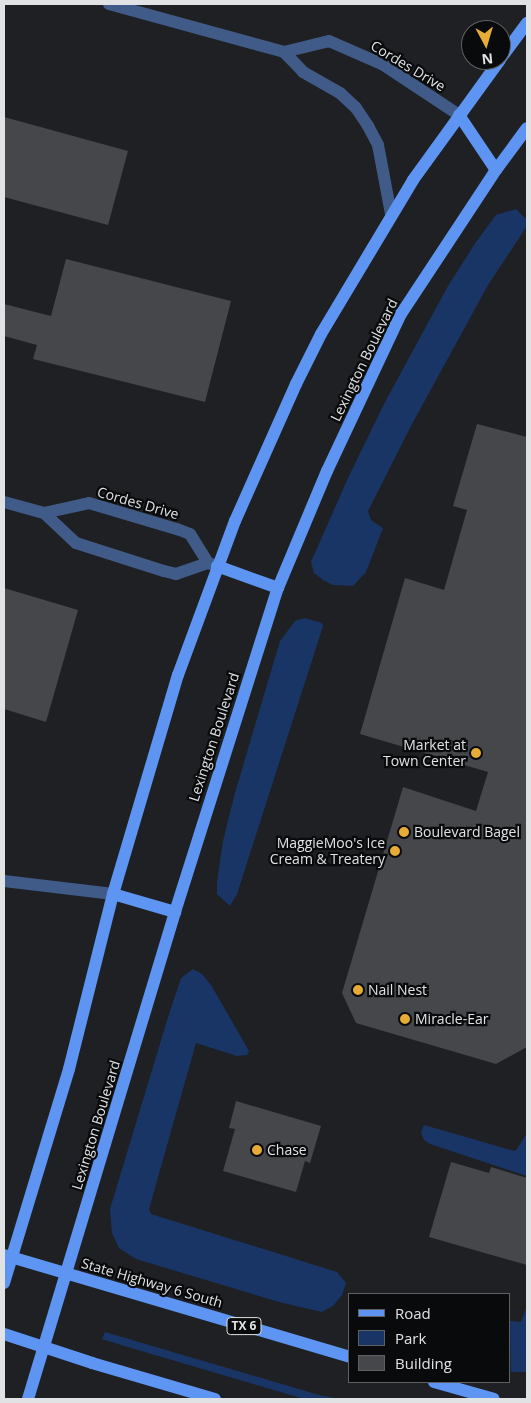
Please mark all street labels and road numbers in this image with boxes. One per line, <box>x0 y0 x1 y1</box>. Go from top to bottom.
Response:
street label: Cordes Drive <box>368 37 448 95</box>
street label: Lexington Boulevard <box>327 296 401 424</box>
street label: Cordes Drive <box>95 483 181 523</box>
street label: Lexington Boulevard <box>185 671 243 803</box>
street label: Lexington Boulevard <box>68 1058 124 1192</box>
street label: State Highway 6 South <box>79 1255 225 1311</box>
road number: TX 6 <box>226 1316 262 1335</box>

